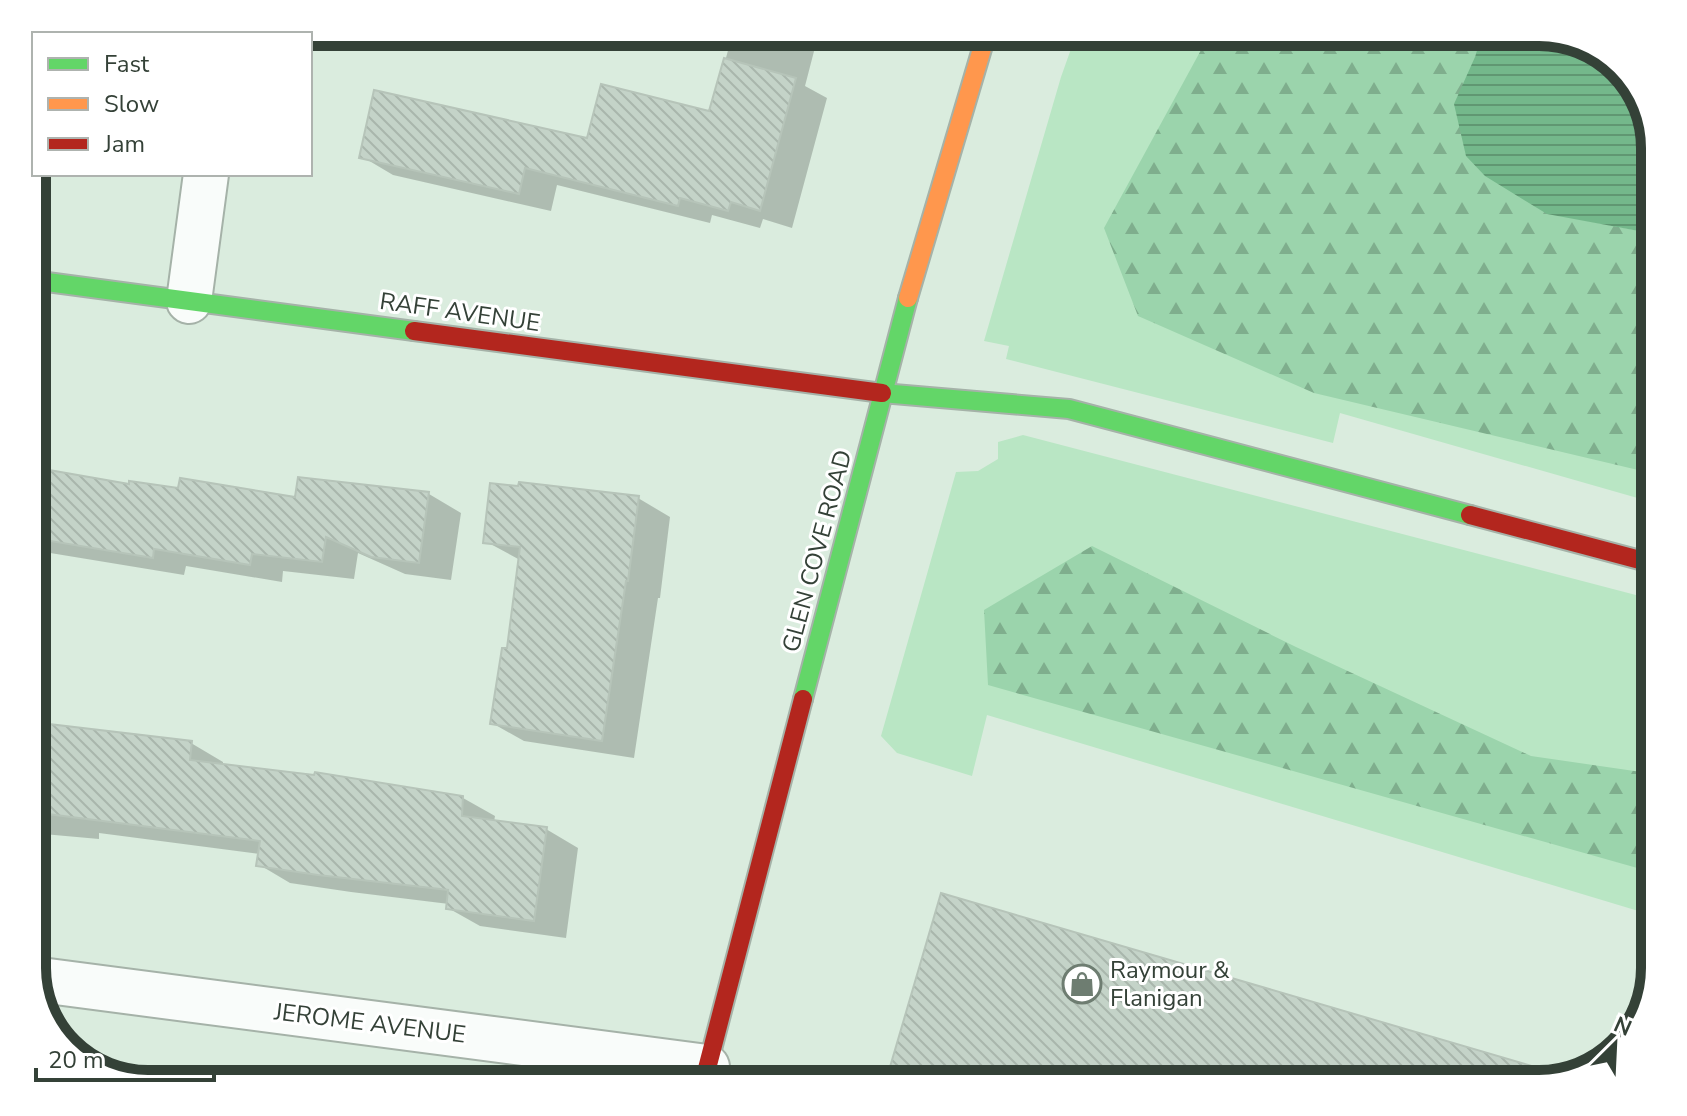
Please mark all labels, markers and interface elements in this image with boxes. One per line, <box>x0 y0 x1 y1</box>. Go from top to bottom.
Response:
legend <box>32 32 312 176</box>
text: Fast <box>104 48 150 80</box>
text: Slow <box>104 88 159 120</box>
text: Jam <box>103 128 145 160</box>
street label: RAFF AVENUE <box>378 285 542 339</box>
street label: GLEN COVE ROAD <box>775 446 859 656</box>
place label: Raymour & Flanigan <box>1110 954 1230 1014</box>
shop icon: Raymour & Flanigan <box>1061 963 1103 1005</box>
street label: JEROME AVENUE <box>271 995 468 1051</box>
north arrow <box>1575 1004 1655 1084</box>
text: N <box>1609 1010 1636 1044</box>
scale bar <box>36 1032 214 1082</box>
text: 20 m <box>48 1044 104 1076</box>

